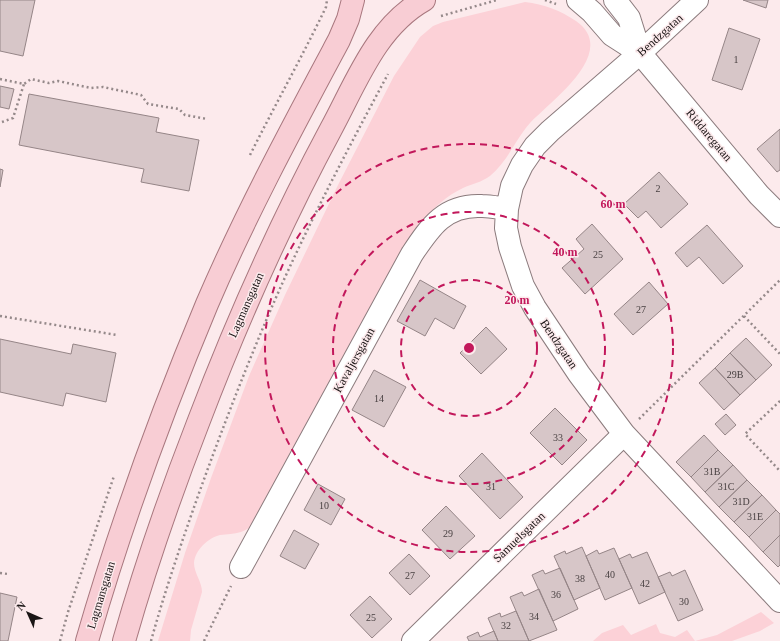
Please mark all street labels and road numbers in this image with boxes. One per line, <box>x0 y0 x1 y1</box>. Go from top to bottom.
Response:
street label: Bendzgatan <box>634 11 686 59</box>
street label: Riddaregatan <box>683 106 735 164</box>
street label: Lagmansgatan <box>225 270 267 340</box>
street label: Bendzgatan <box>537 317 581 371</box>
street label: Kavaljersgatan <box>330 325 378 395</box>
street label: Samuelsgatan <box>490 509 548 565</box>
street label: Lagmansgatan <box>84 559 118 631</box>

